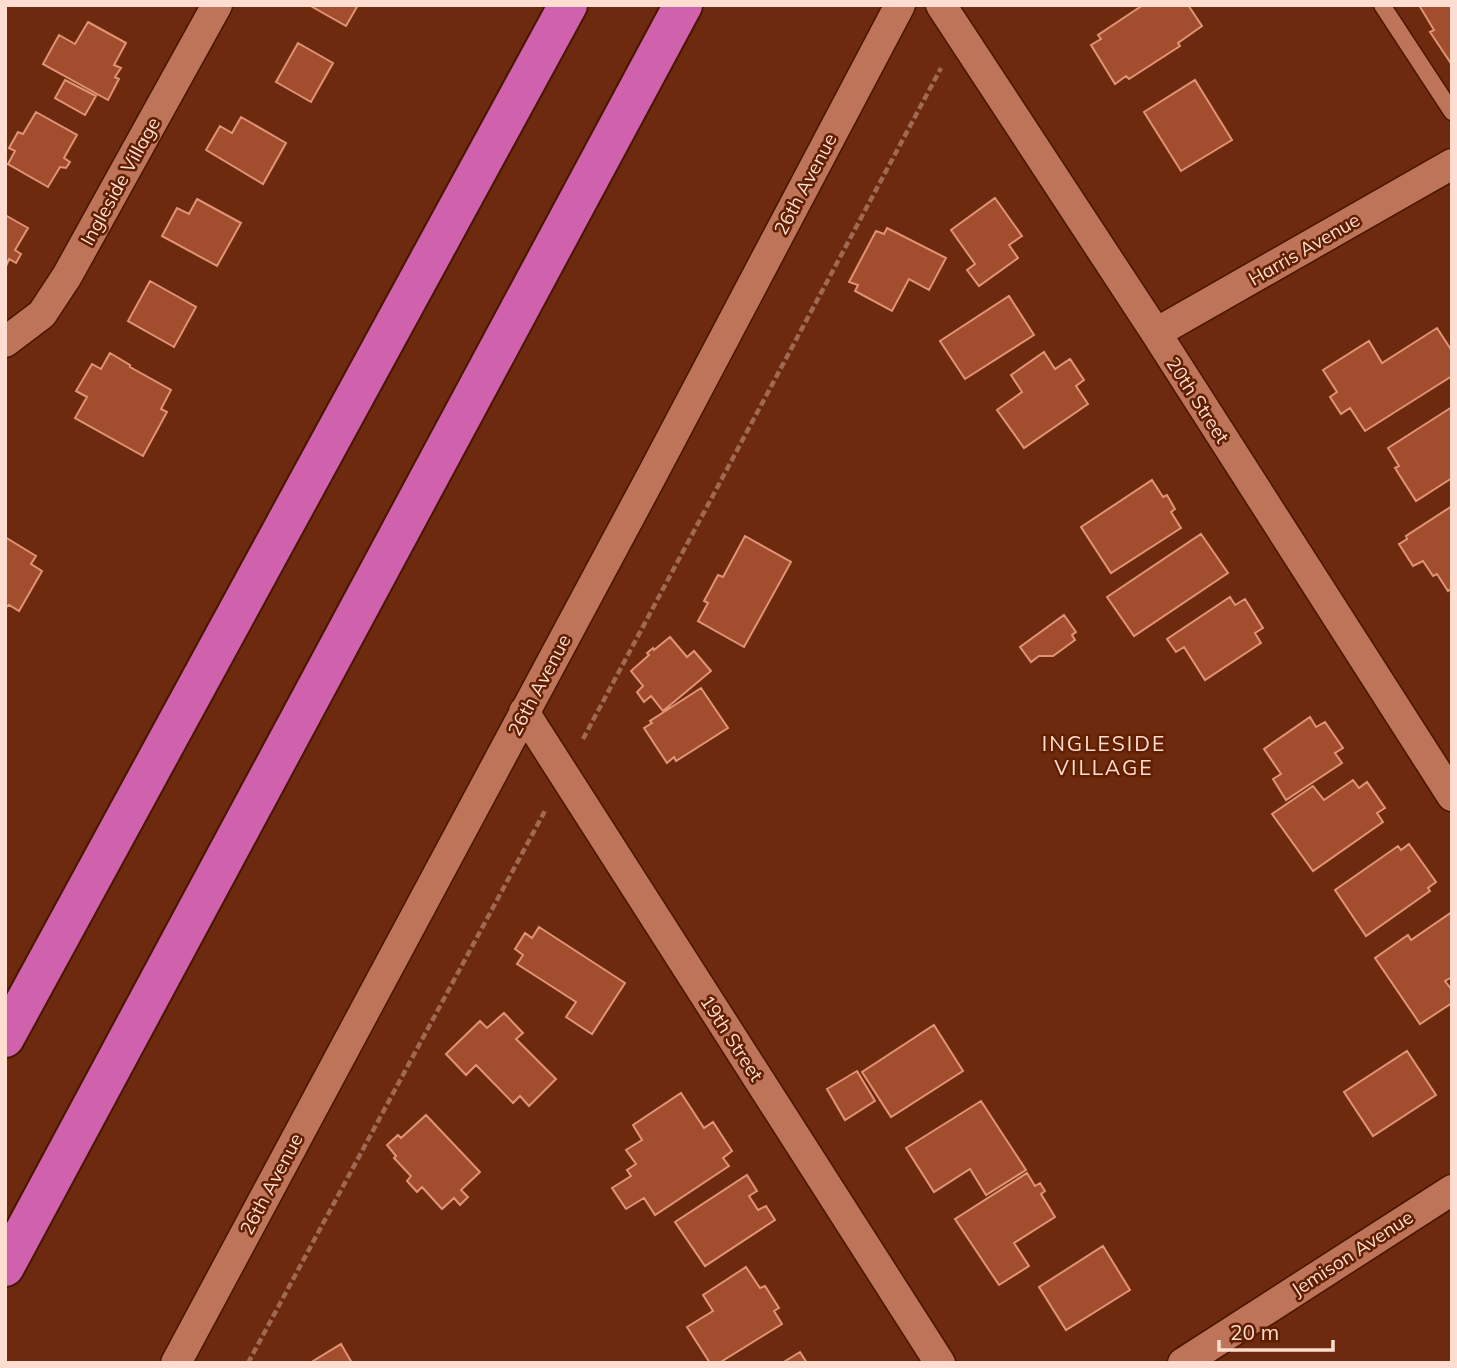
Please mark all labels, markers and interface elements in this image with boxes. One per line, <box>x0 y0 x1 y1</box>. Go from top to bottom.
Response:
street label: Ingleside Village <box>75 113 165 249</box>
street label: 26th Avenue <box>768 129 842 239</box>
street label: Harris Avenue <box>1244 207 1364 291</box>
street label: 20th Street <box>1161 352 1235 448</box>
street label: 26th Avenue <box>502 630 576 740</box>
district label: INGLESIDE VILLAGE <box>1042 730 1166 780</box>
street label: 19th Street <box>695 990 769 1086</box>
street label: 26th Avenue <box>234 1129 308 1239</box>
street label: Jemison Avenue <box>1287 1205 1417 1301</box>
scale bar <box>1219 1308 1333 1352</box>
text: 20 m <box>1230 1319 1279 1345</box>

